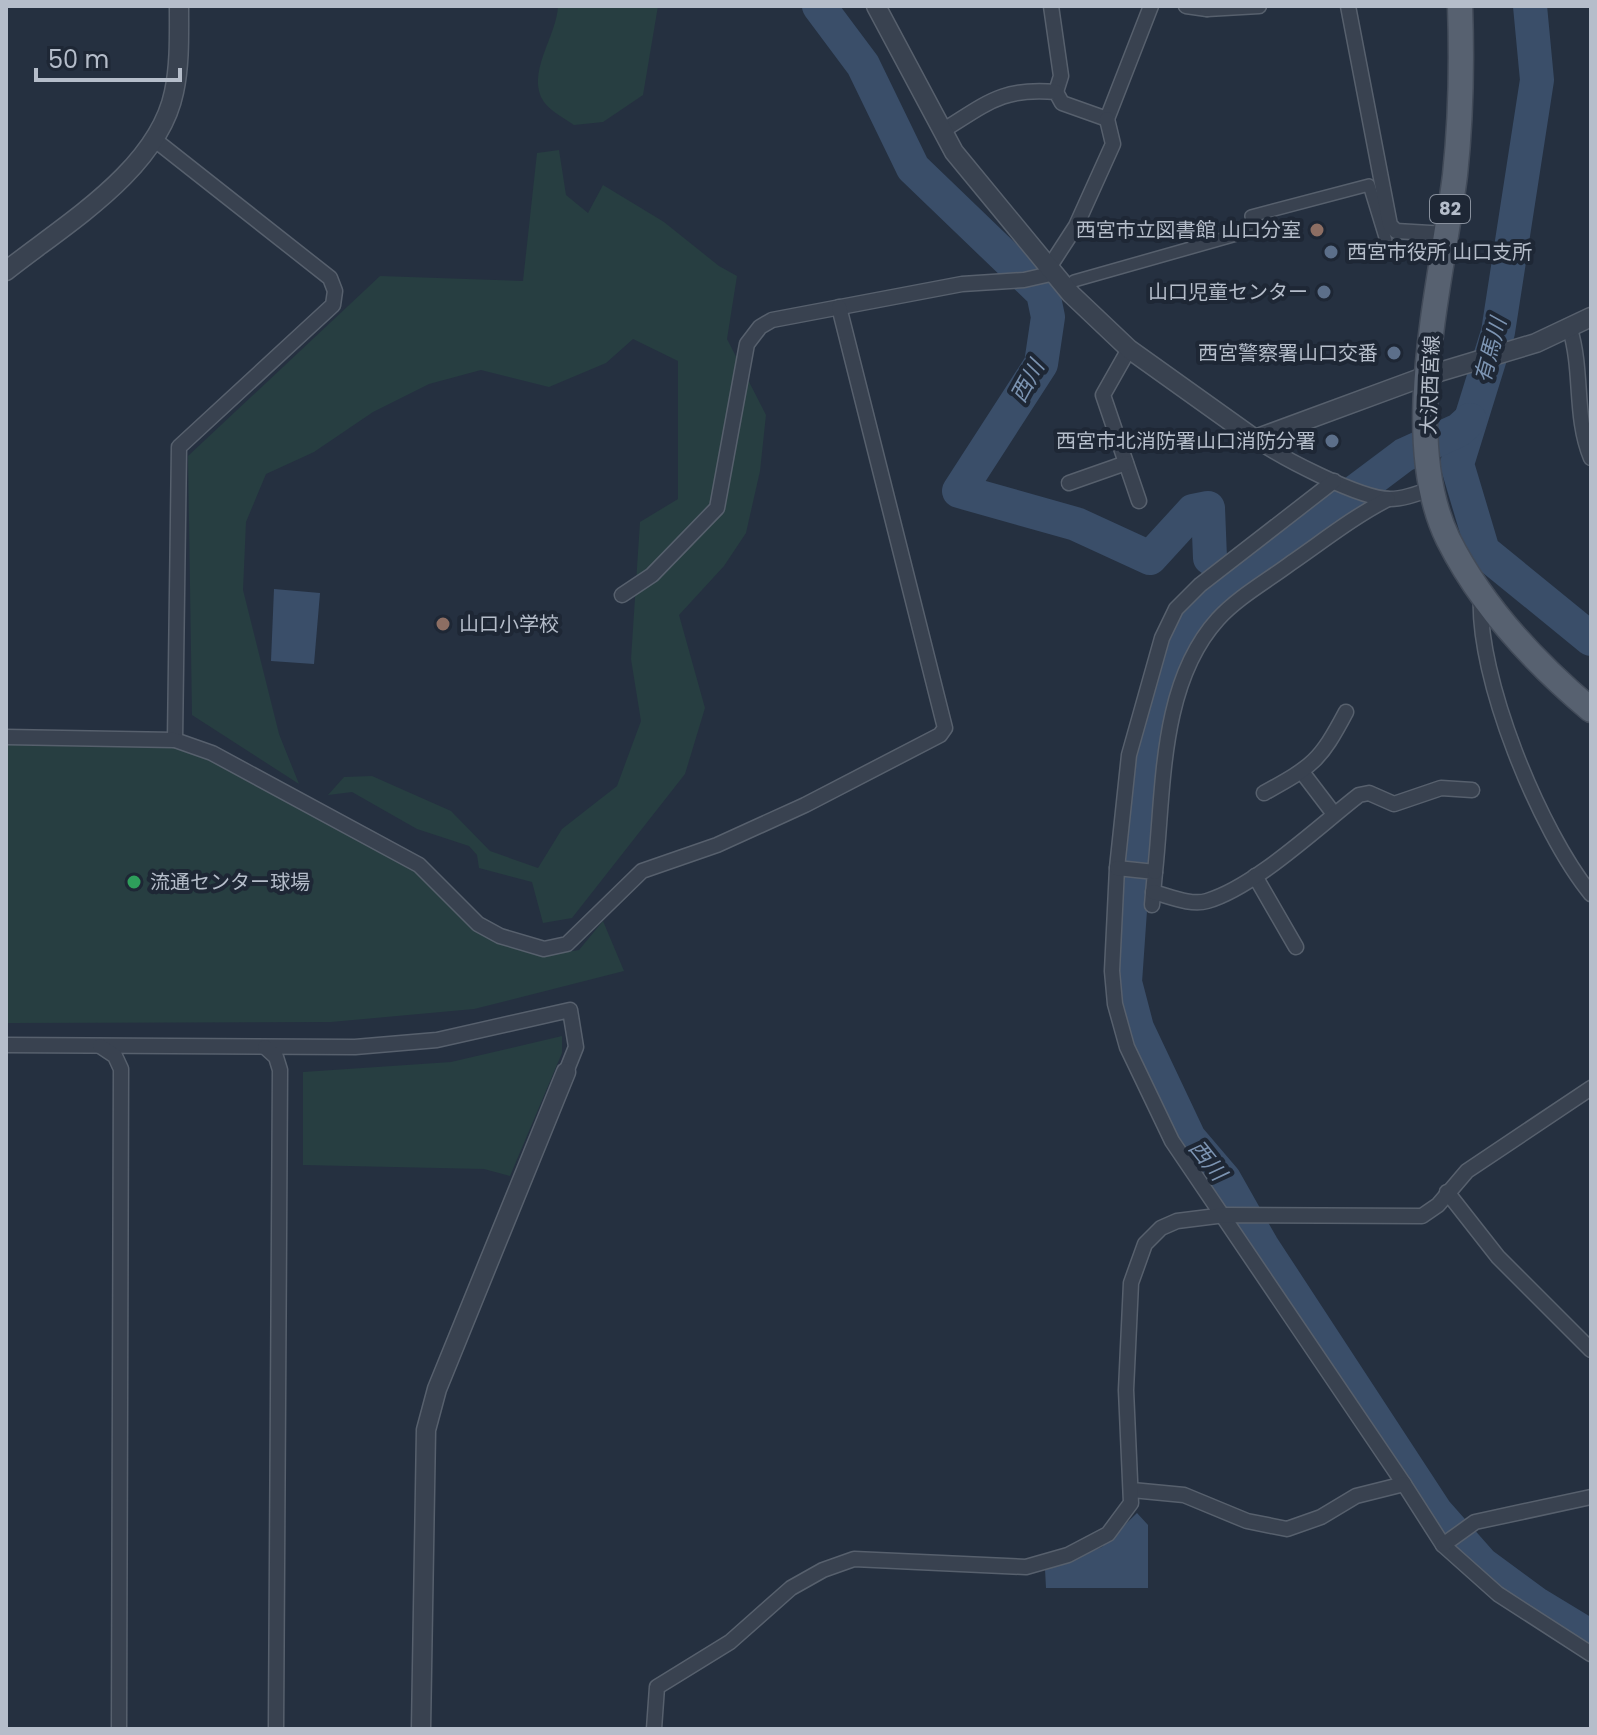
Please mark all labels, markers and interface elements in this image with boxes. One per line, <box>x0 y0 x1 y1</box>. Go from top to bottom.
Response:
scale bar <box>36 32 180 82</box>
text: 50 m <box>48 43 109 76</box>
road number: 82 <box>1430 195 1470 223</box>
place label: 西宮市立図書館 山口分室 <box>1076 216 1301 244</box>
marker: 西宮市立図書館 山口分室 <box>1308 221 1326 239</box>
place label: 西宮市役所 山口支所 <box>1347 238 1532 266</box>
marker: 西宮市役所 山口支所 <box>1322 243 1340 261</box>
place label: 山口児童センター <box>1148 278 1308 306</box>
marker: 山口児童センター <box>1315 283 1333 301</box>
water label: 有馬川 <box>1467 312 1515 386</box>
street label: 大沢西宮線 <box>1414 335 1446 435</box>
place label: 西宮警察署山口交番 <box>1198 339 1378 367</box>
marker: 西宮警察署山口交番 <box>1385 344 1403 362</box>
water label: 西川 <box>1003 353 1053 408</box>
place label: 西宮市北消防署山口消防分署 <box>1056 427 1316 455</box>
marker: 西宮市北消防署山口消防分署 <box>1323 432 1341 450</box>
place label: 山口小学校 <box>459 610 559 638</box>
marker: 山口小学校 <box>434 615 452 633</box>
place label: 流通センター球場 <box>150 868 310 896</box>
marker: 流通センター球場 <box>125 873 143 891</box>
water label: 西川 <box>1182 1133 1235 1189</box>

